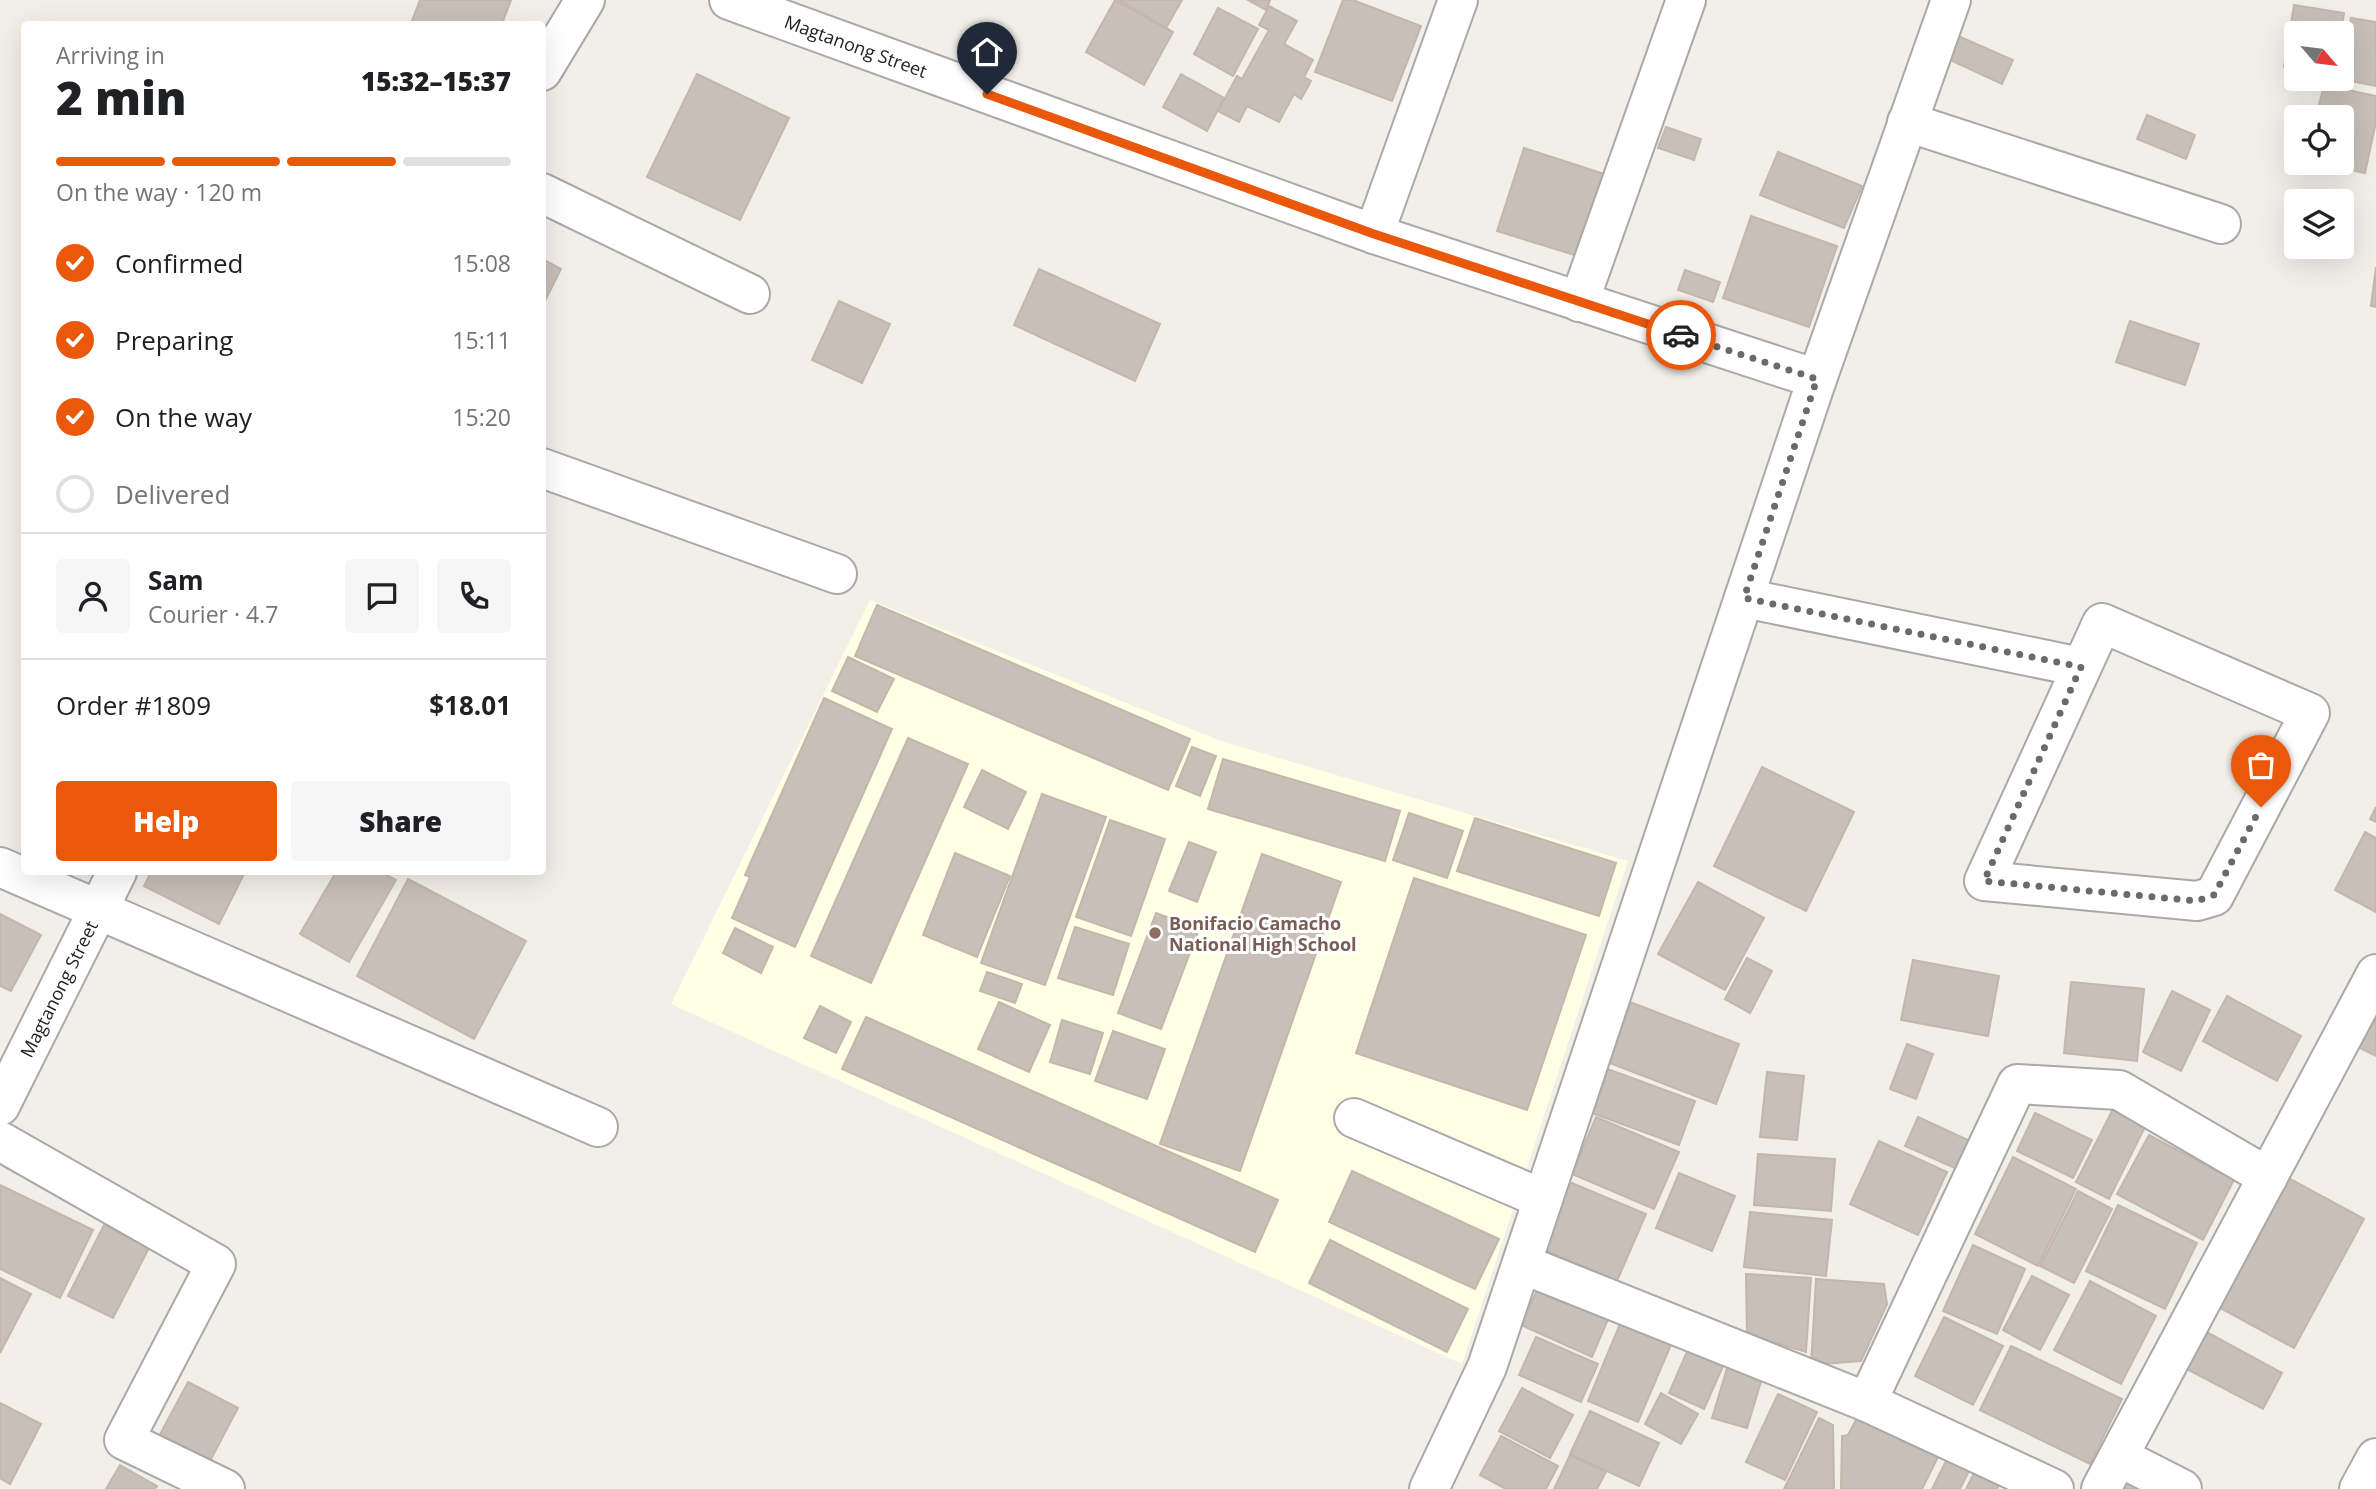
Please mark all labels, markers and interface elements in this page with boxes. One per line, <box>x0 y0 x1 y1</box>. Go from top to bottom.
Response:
street label: Magtanong Street <box>781 9 931 83</box>
north arrow <box>2284 21 2354 91</box>
map controls <box>2284 21 2354 259</box>
pin <box>957 22 1017 94</box>
icon: home <box>968 33 1006 71</box>
text: Arriving in <box>56 39 165 71</box>
text: 15:32–15:37 <box>361 63 511 99</box>
text: 2 min <box>56 66 187 128</box>
button: locate <box>2284 105 2354 175</box>
text: On the way · 120 m <box>56 176 262 208</box>
button: layers <box>2284 189 2354 259</box>
icon: check <box>56 244 94 282</box>
text: Confirmed <box>115 245 243 281</box>
text: 15:08 <box>452 247 511 279</box>
courier <box>1646 300 1716 370</box>
icon: car <box>1662 316 1700 354</box>
icon: check <box>56 321 94 359</box>
text: Preparing <box>115 322 233 358</box>
text: 15:11 <box>452 324 511 356</box>
icon: check <box>56 398 94 436</box>
text: On the way <box>115 399 252 435</box>
text: 15:20 <box>452 401 511 433</box>
text: Delivered <box>115 476 230 512</box>
button: person <box>56 559 130 633</box>
button: chat <box>345 559 419 633</box>
button: phone <box>437 559 511 633</box>
text: Sam <box>148 562 204 598</box>
text: Courier · 4.7 <box>148 598 278 630</box>
text: Order #1809 <box>56 687 211 723</box>
text: $18.01 <box>429 687 511 723</box>
pin <box>2231 735 2291 807</box>
icon: bag <box>2242 746 2280 784</box>
button: Help <box>56 781 277 861</box>
button: Share <box>291 781 511 861</box>
place label: Bonifacio Camacho National High School <box>1169 911 1357 956</box>
street label: Magtanong Street <box>14 916 103 1061</box>
marker: Bonifacio Camacho National High School <box>1147 925 1163 941</box>

